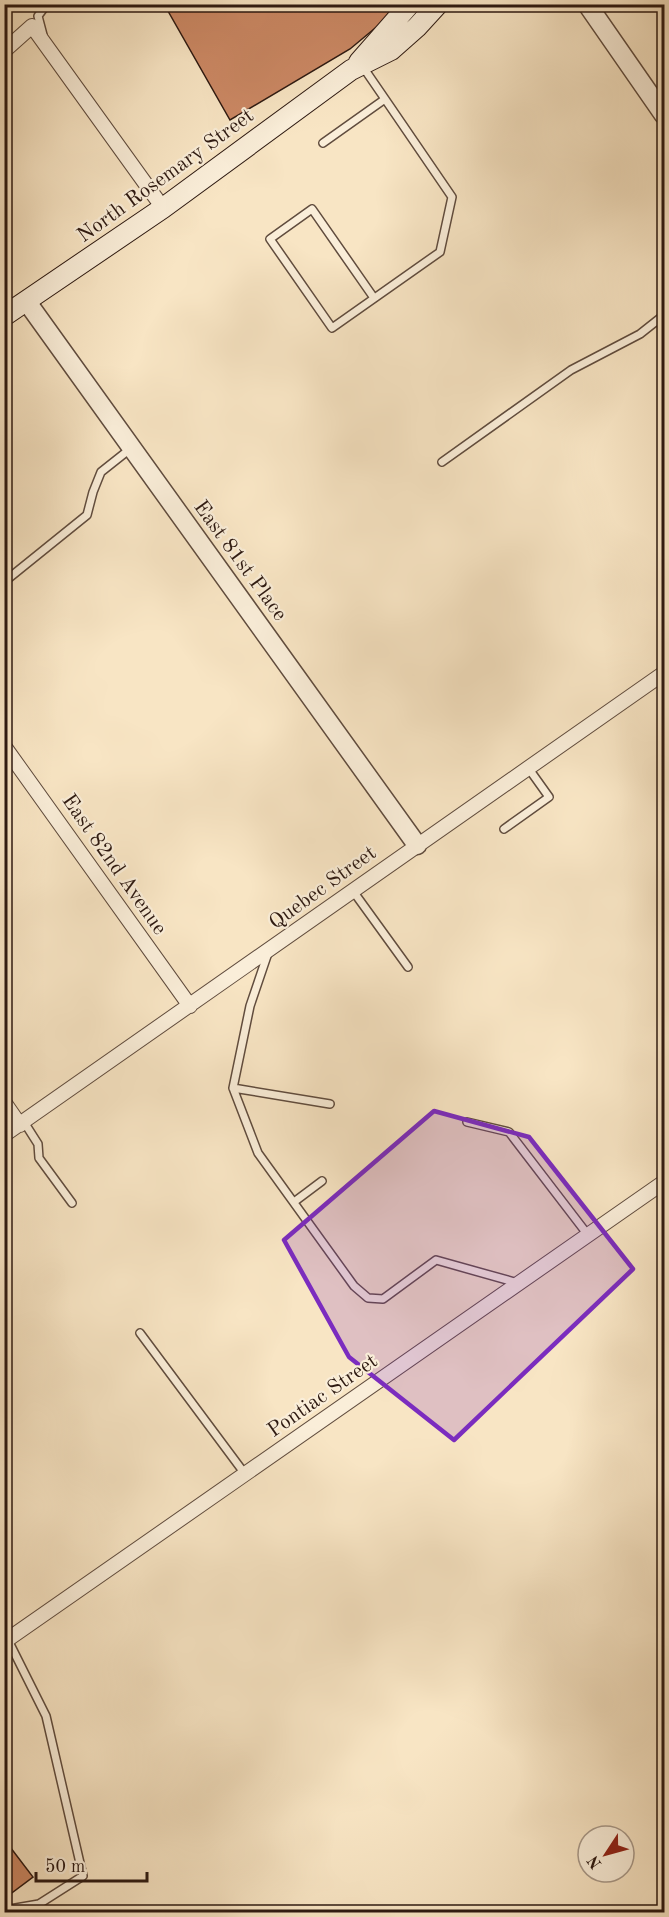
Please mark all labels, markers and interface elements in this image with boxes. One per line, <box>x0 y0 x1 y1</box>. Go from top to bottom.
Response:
street label: North Rosemary Street <box>74 105 258 247</box>
street label: East 81st Place <box>189 497 290 625</box>
street label: East 82nd Avenue <box>57 791 170 939</box>
street label: Quebec Street <box>265 842 380 934</box>
street label: Pontiac Street <box>264 1351 382 1442</box>
north arrow <box>576 1824 636 1884</box>
scale bar <box>36 1845 147 1883</box>
text: N <box>585 1851 606 1871</box>
text: 50 m <box>45 1858 85 1876</box>

